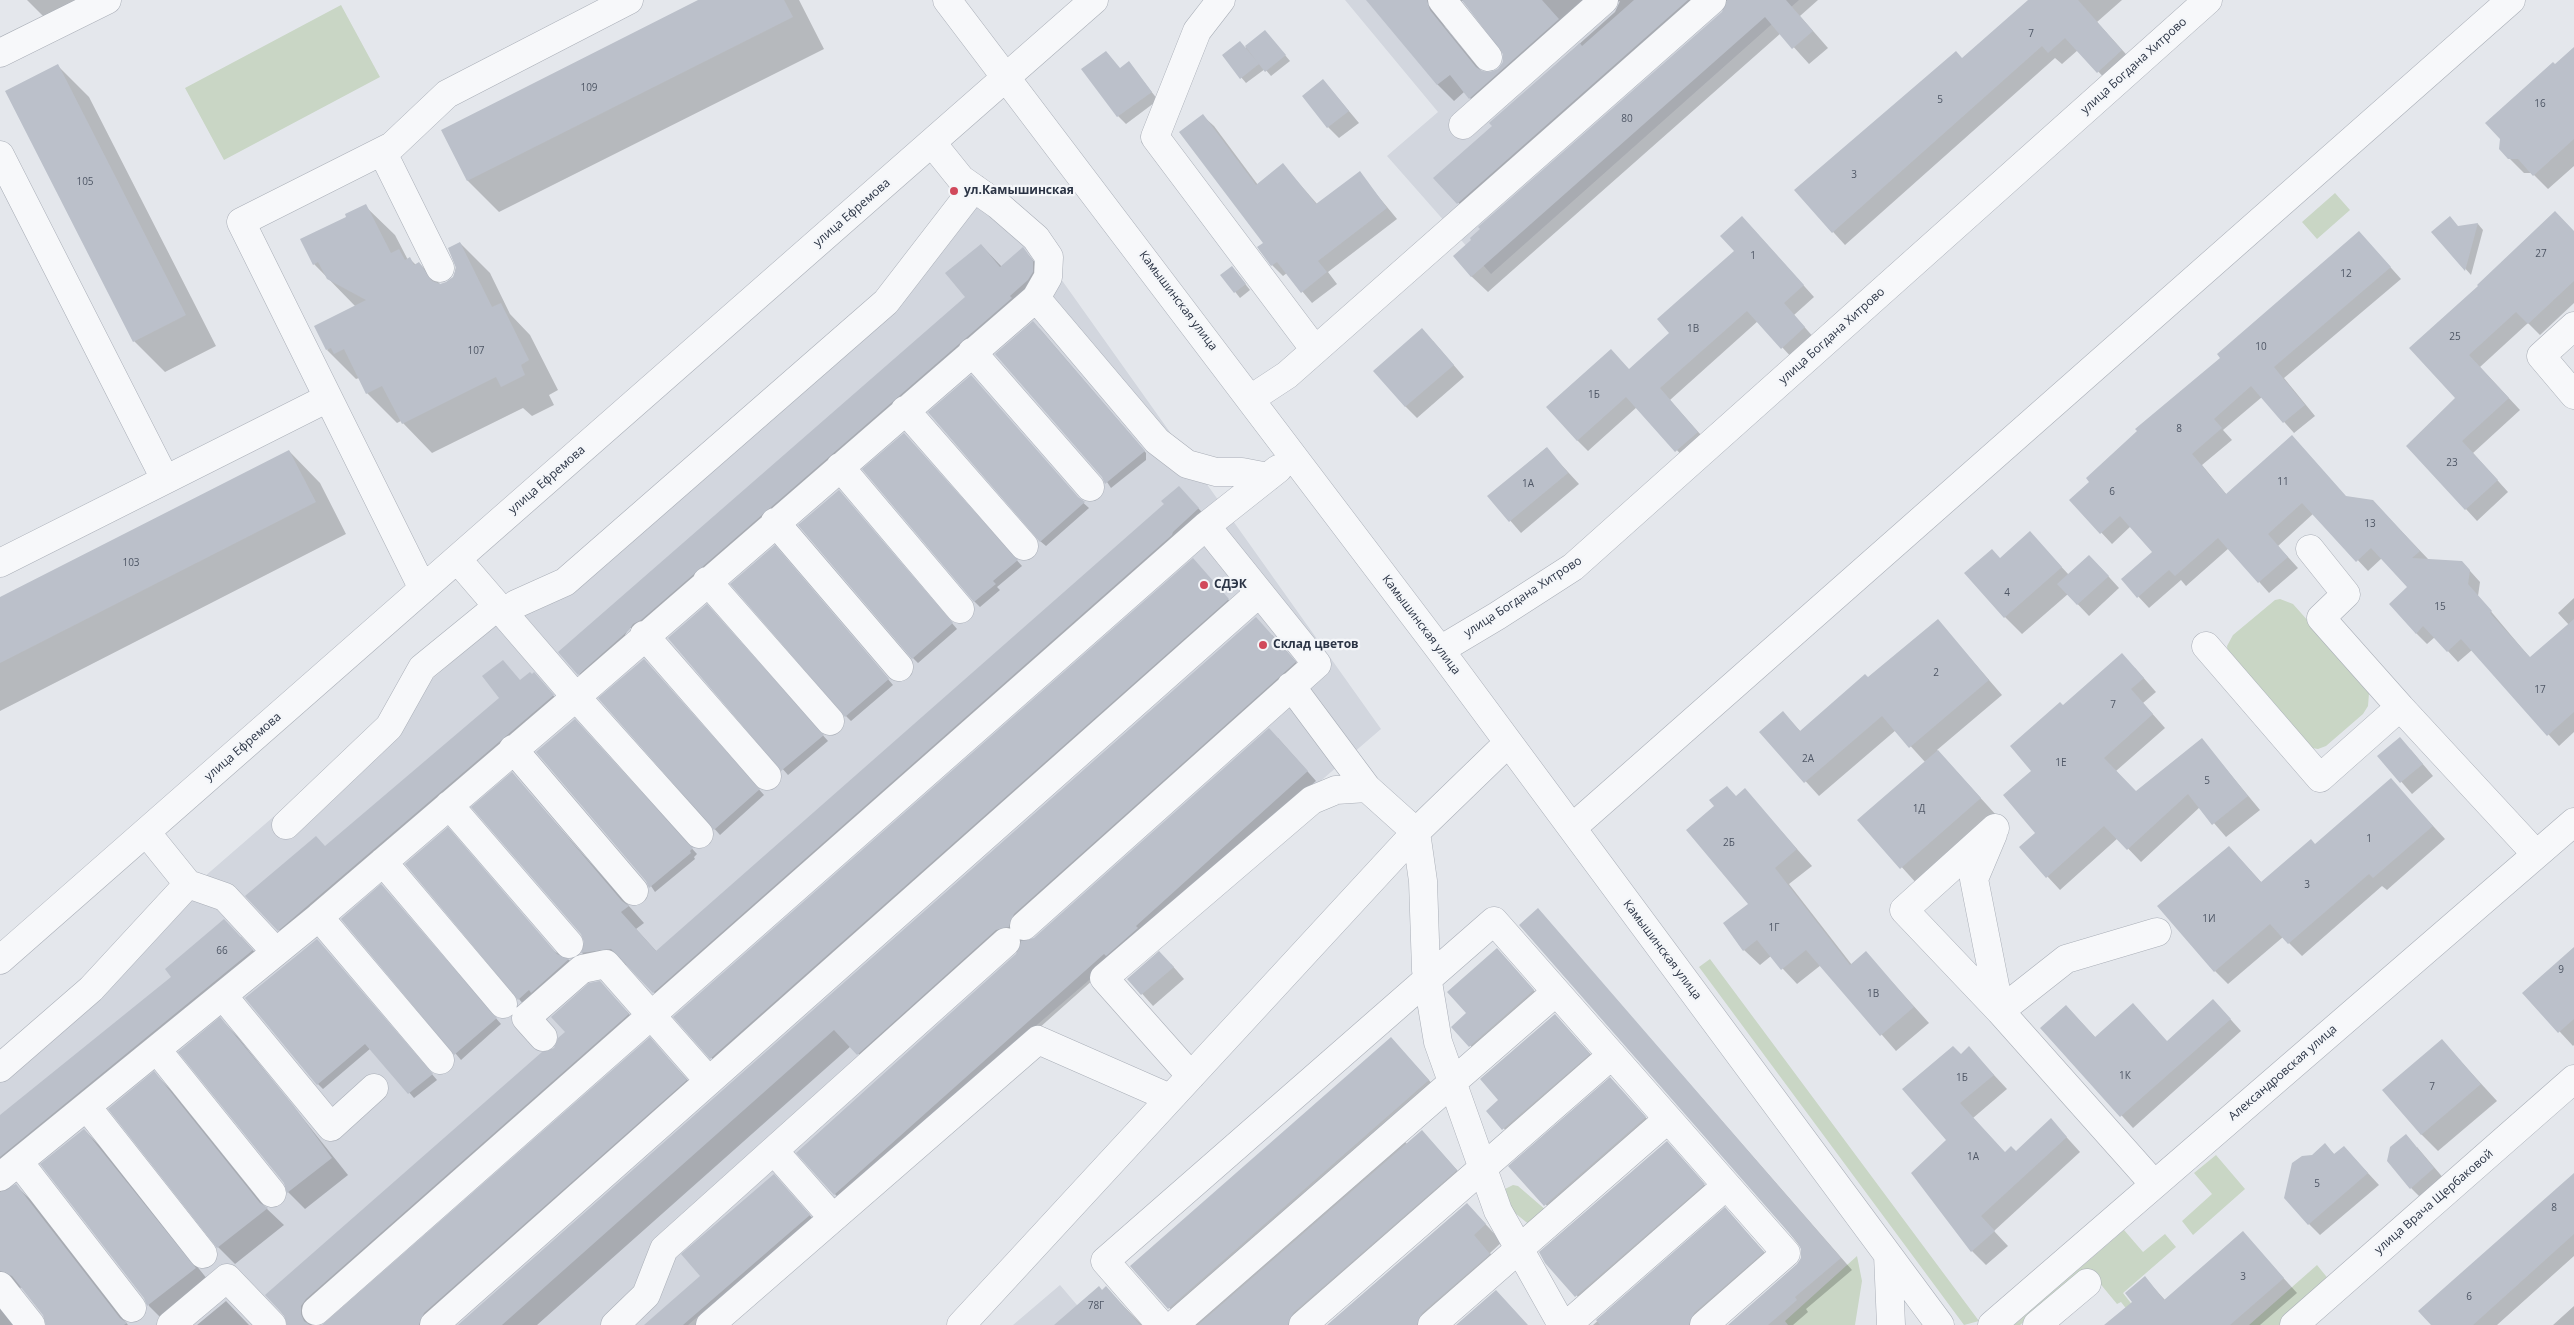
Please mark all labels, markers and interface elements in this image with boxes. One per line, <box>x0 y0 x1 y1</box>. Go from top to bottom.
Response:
street label: улица Богдана Хитрово <box>2078 15 2190 117</box>
house number: 7 <box>2028 28 2034 40</box>
house number: 109 <box>580 82 598 94</box>
house number: 5 <box>1937 94 1943 106</box>
house number: 16 <box>2534 98 2546 110</box>
house number: 80 <box>1621 113 1633 125</box>
house number: 3 <box>1851 169 1857 181</box>
house number: 105 <box>76 176 94 188</box>
street label: улица Ефремова <box>811 176 893 250</box>
place label: ул.Камышинская <box>964 184 1074 198</box>
marker: ул.Камышинская <box>948 185 960 197</box>
street label: Камышинская улица <box>1136 248 1220 354</box>
house number: 27 <box>2535 248 2547 260</box>
house number: 1 <box>1750 250 1756 262</box>
house number: 12 <box>2340 268 2352 280</box>
street label: улица Богдана Хитрово <box>1776 285 1888 387</box>
house number: 1В <box>1687 323 1699 335</box>
house number: 25 <box>2449 331 2461 343</box>
house number: 10 <box>2255 341 2267 353</box>
house number: 107 <box>467 345 485 357</box>
house number: 1Б <box>1588 389 1600 401</box>
house number: 8 <box>2176 423 2182 435</box>
street label: улица Ефремова <box>506 443 588 517</box>
house number: 23 <box>2446 457 2458 469</box>
house number: 11 <box>2277 476 2289 488</box>
house number: 1А <box>1522 478 1534 490</box>
house number: 6 <box>2109 486 2115 498</box>
house number: 13 <box>2364 518 2376 530</box>
street label: улица Богдана Хитрово <box>1461 554 1585 640</box>
house number: 103 <box>122 557 140 569</box>
street label: Камышинская улица <box>1379 572 1463 678</box>
place label: СДЭК <box>1214 578 1247 592</box>
marker: СДЭК <box>1198 579 1210 591</box>
house number: 4 <box>2004 587 2010 599</box>
house number: 15 <box>2434 601 2446 613</box>
place label: Склад цветов <box>1273 638 1359 652</box>
marker: Склад цветов <box>1257 639 1269 651</box>
house number: 2 <box>1933 667 1939 679</box>
house number: 17 <box>2534 684 2546 696</box>
house number: 7 <box>2110 699 2116 711</box>
street label: улица Ефремова <box>202 710 284 784</box>
house number: 2А <box>1802 753 1814 765</box>
house number: 1Е <box>2055 757 2067 769</box>
house number: 5 <box>2204 775 2210 787</box>
house number: 1Д <box>1913 803 1925 815</box>
house number: 1 <box>2366 833 2372 845</box>
house number: 2Б <box>1723 837 1735 849</box>
house number: 3 <box>2304 879 2310 891</box>
street label: Камышинская улица <box>1620 897 1704 1003</box>
house number: 1И <box>2202 913 2216 925</box>
house number: 1Г <box>1769 922 1779 934</box>
house number: 66 <box>216 945 228 957</box>
house number: 9 <box>2558 964 2564 976</box>
house number: 1В <box>1867 988 1879 1000</box>
street label: Александровская улица <box>2226 1022 2340 1124</box>
house number: 1К <box>2119 1070 2131 1082</box>
house number: 1Б <box>1956 1072 1968 1084</box>
house number: 7 <box>2429 1081 2435 1093</box>
street label: улица Врача Щербаковой <box>2372 1147 2496 1257</box>
house number: 1А <box>1967 1151 1979 1163</box>
house number: 5 <box>2314 1178 2320 1190</box>
house number: 8 <box>2551 1202 2557 1214</box>
house number: 3 <box>2240 1271 2246 1283</box>
house number: 6 <box>2466 1291 2472 1303</box>
house number: 78Г <box>1088 1300 1104 1312</box>

